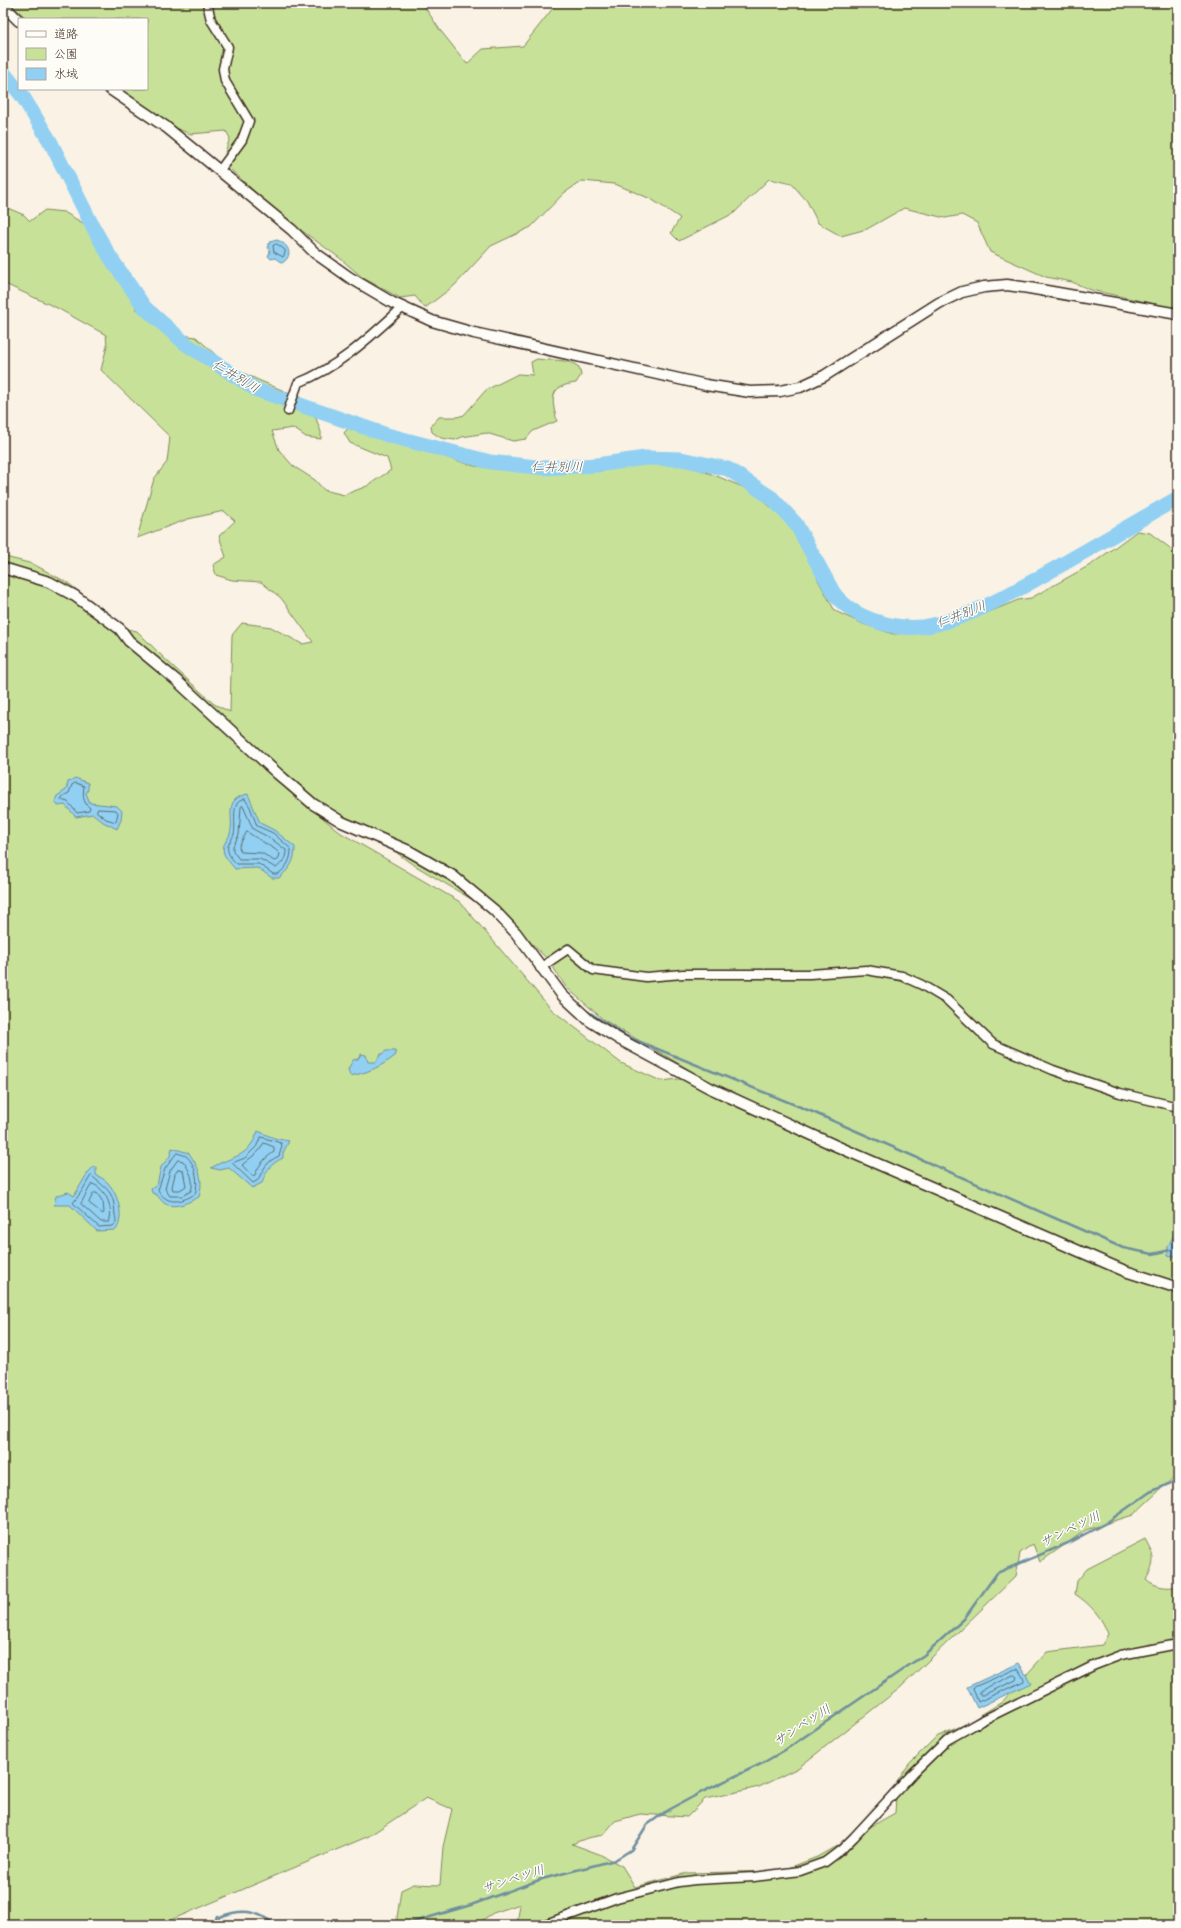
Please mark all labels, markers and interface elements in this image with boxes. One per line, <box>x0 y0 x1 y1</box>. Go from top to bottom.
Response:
legend <box>18 18 148 90</box>
text: 道路 <box>54 26 78 42</box>
text: 公園 <box>54 46 78 62</box>
text: 水域 <box>54 66 78 82</box>
water label: 仁井別川 <box>209 355 263 397</box>
water label: 仁井別川 <box>531 458 583 475</box>
water label: 仁井別川 <box>934 597 988 631</box>
water label: サンベツ川 <box>1037 1507 1103 1551</box>
water label: サンベツ川 <box>770 1700 834 1750</box>
water label: サンベツ川 <box>479 1861 547 1897</box>

